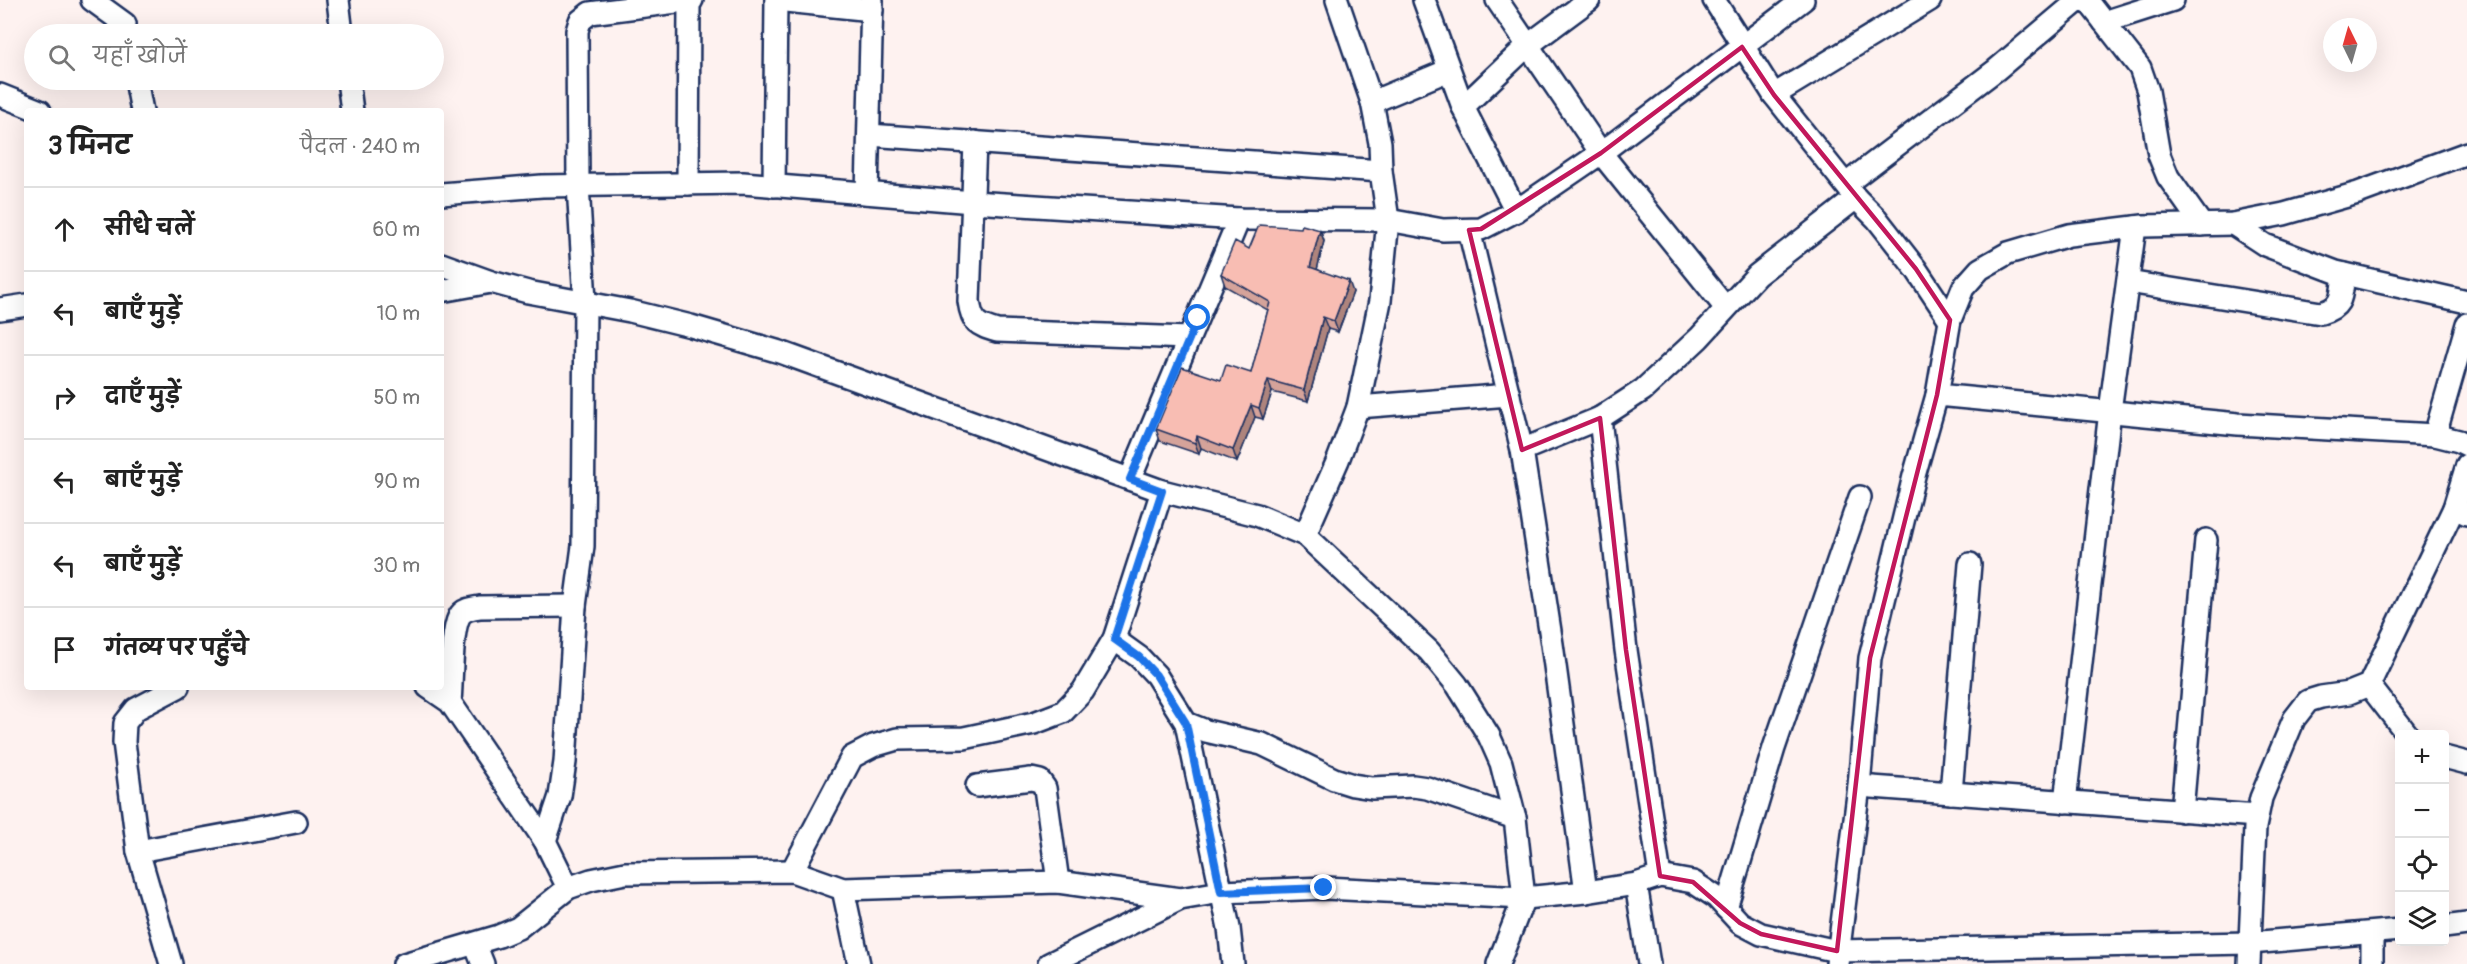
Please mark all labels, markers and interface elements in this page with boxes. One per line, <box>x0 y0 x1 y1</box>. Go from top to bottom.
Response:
north arrow <box>2323 18 2377 72</box>
search box <box>24 24 444 90</box>
icon: search <box>45 41 78 74</box>
text: यहाँ खोजें <box>93 42 187 70</box>
text: 3 मिनट <box>48 130 131 162</box>
text: पैदल · 240 m <box>300 134 420 159</box>
icon: ahead <box>48 213 81 246</box>
text: सीधे चलें <box>105 214 194 242</box>
text: 60 m <box>373 217 420 242</box>
icon: left <box>48 297 81 330</box>
text: बाएँ मुड़ें <box>105 298 181 326</box>
text: 10 m <box>376 301 420 326</box>
route start <box>1184 304 1210 330</box>
icon: right <box>48 381 81 414</box>
text: दाएँ मुड़ें <box>105 382 181 410</box>
text: 50 m <box>373 385 420 410</box>
icon: left <box>48 465 81 498</box>
text: बाएँ मुड़ें <box>105 466 181 494</box>
text: 90 m <box>374 469 420 494</box>
icon: left <box>48 549 81 582</box>
text: बाएँ मुड़ें <box>105 550 181 578</box>
text: 30 m <box>373 553 420 578</box>
icon: arrive <box>48 633 81 666</box>
text: गंतव्य पर पहुँचे <box>105 634 248 662</box>
map controls <box>2395 730 2449 946</box>
button: + <box>2395 730 2449 784</box>
button: − <box>2395 784 2449 838</box>
button: locate <box>2395 838 2449 892</box>
route end <box>1310 874 1336 900</box>
button: layers <box>2395 892 2449 946</box>

